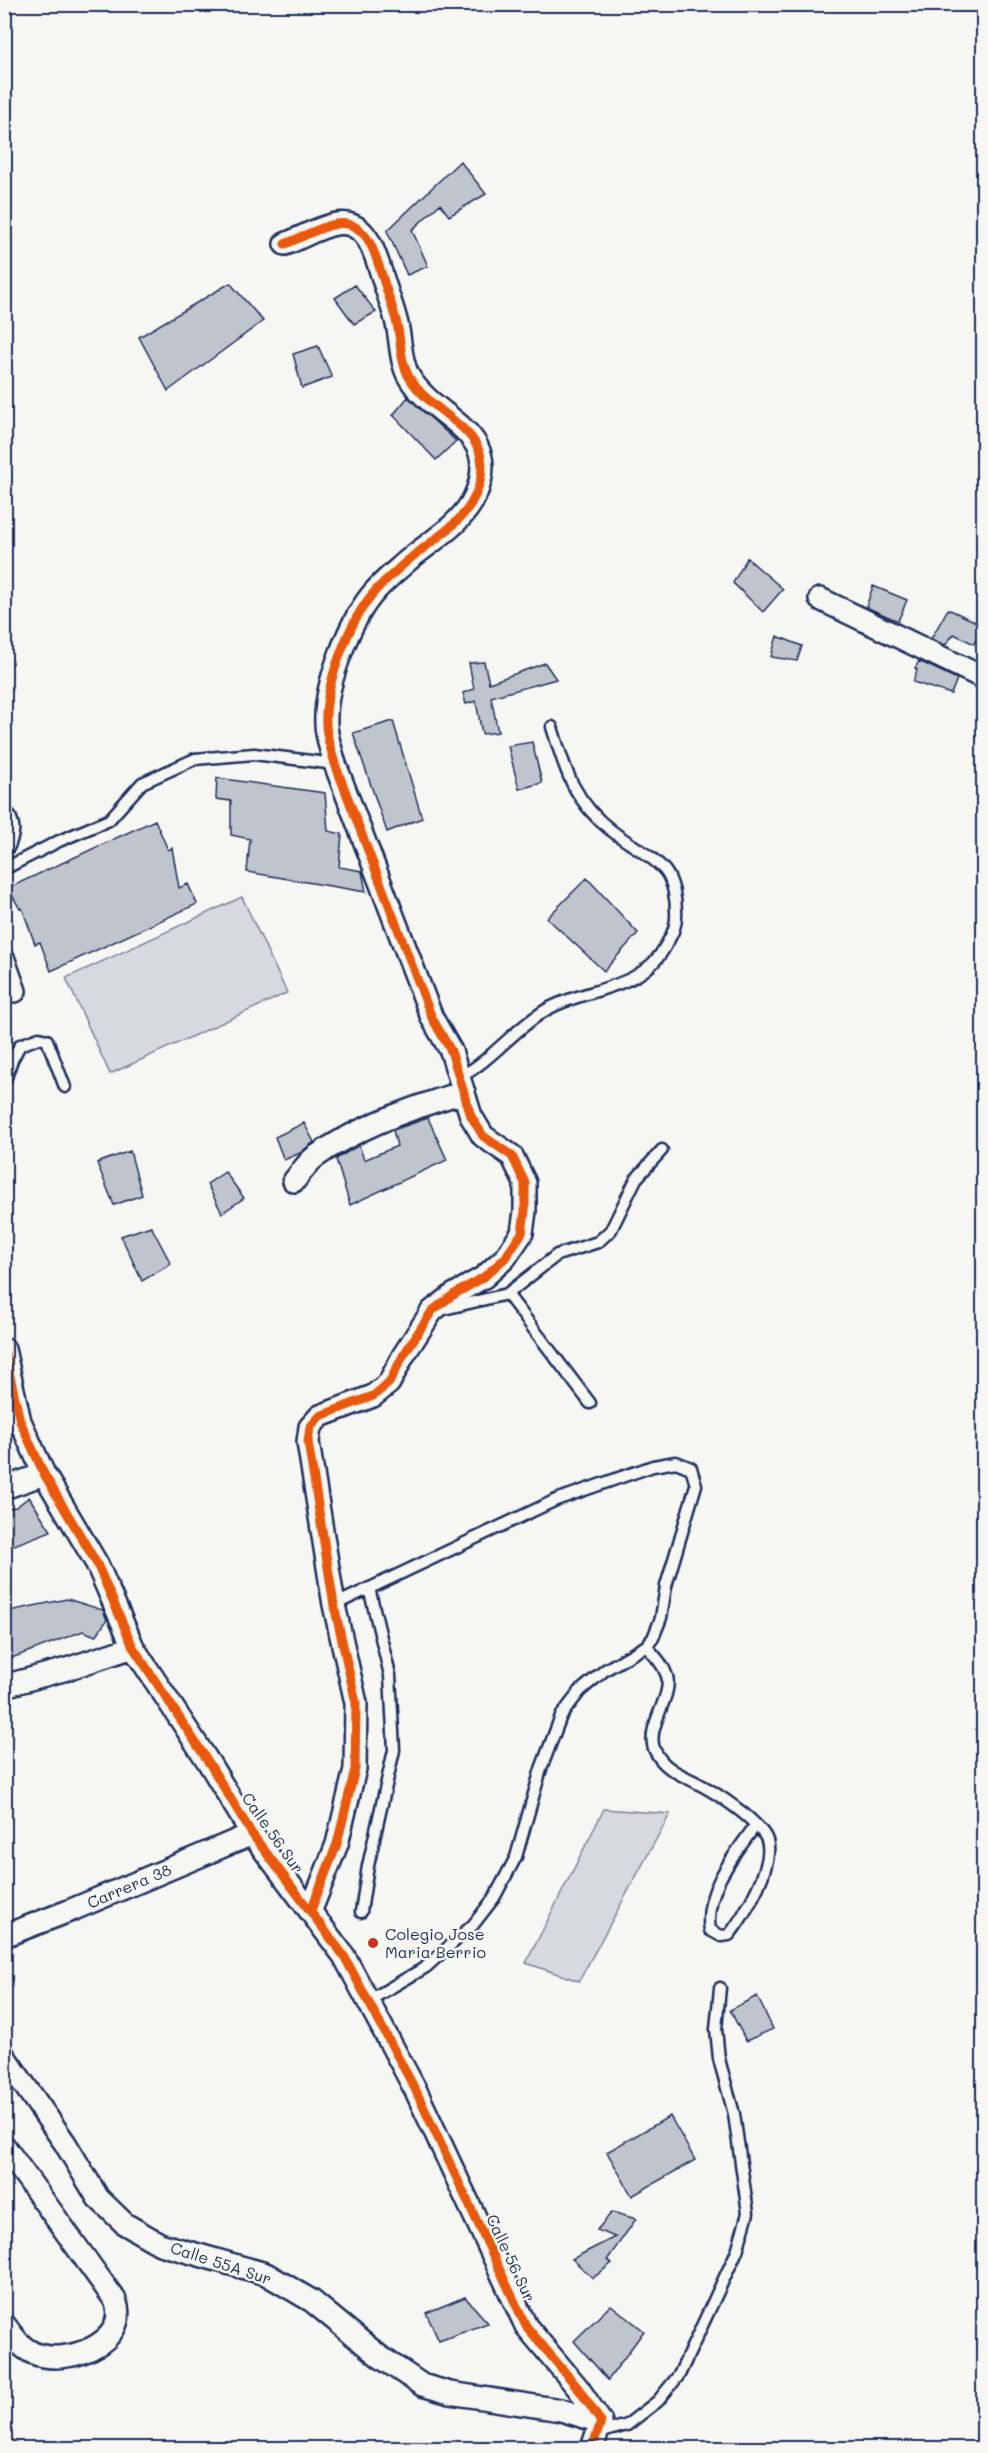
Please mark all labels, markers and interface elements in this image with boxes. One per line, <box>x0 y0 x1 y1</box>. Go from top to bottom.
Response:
street label: Calle 56 Sur <box>238 1788 309 1877</box>
street label: Carrera 38 <box>83 1858 174 1913</box>
place label: Colegio Jose Maria Berrio <box>385 1923 486 1962</box>
marker: Colegio Jose Maria Berrio <box>366 1936 380 1950</box>
street label: Calle 56 Sur <box>482 2211 541 2305</box>
street label: Calle 55A Sur <box>168 2236 274 2289</box>

